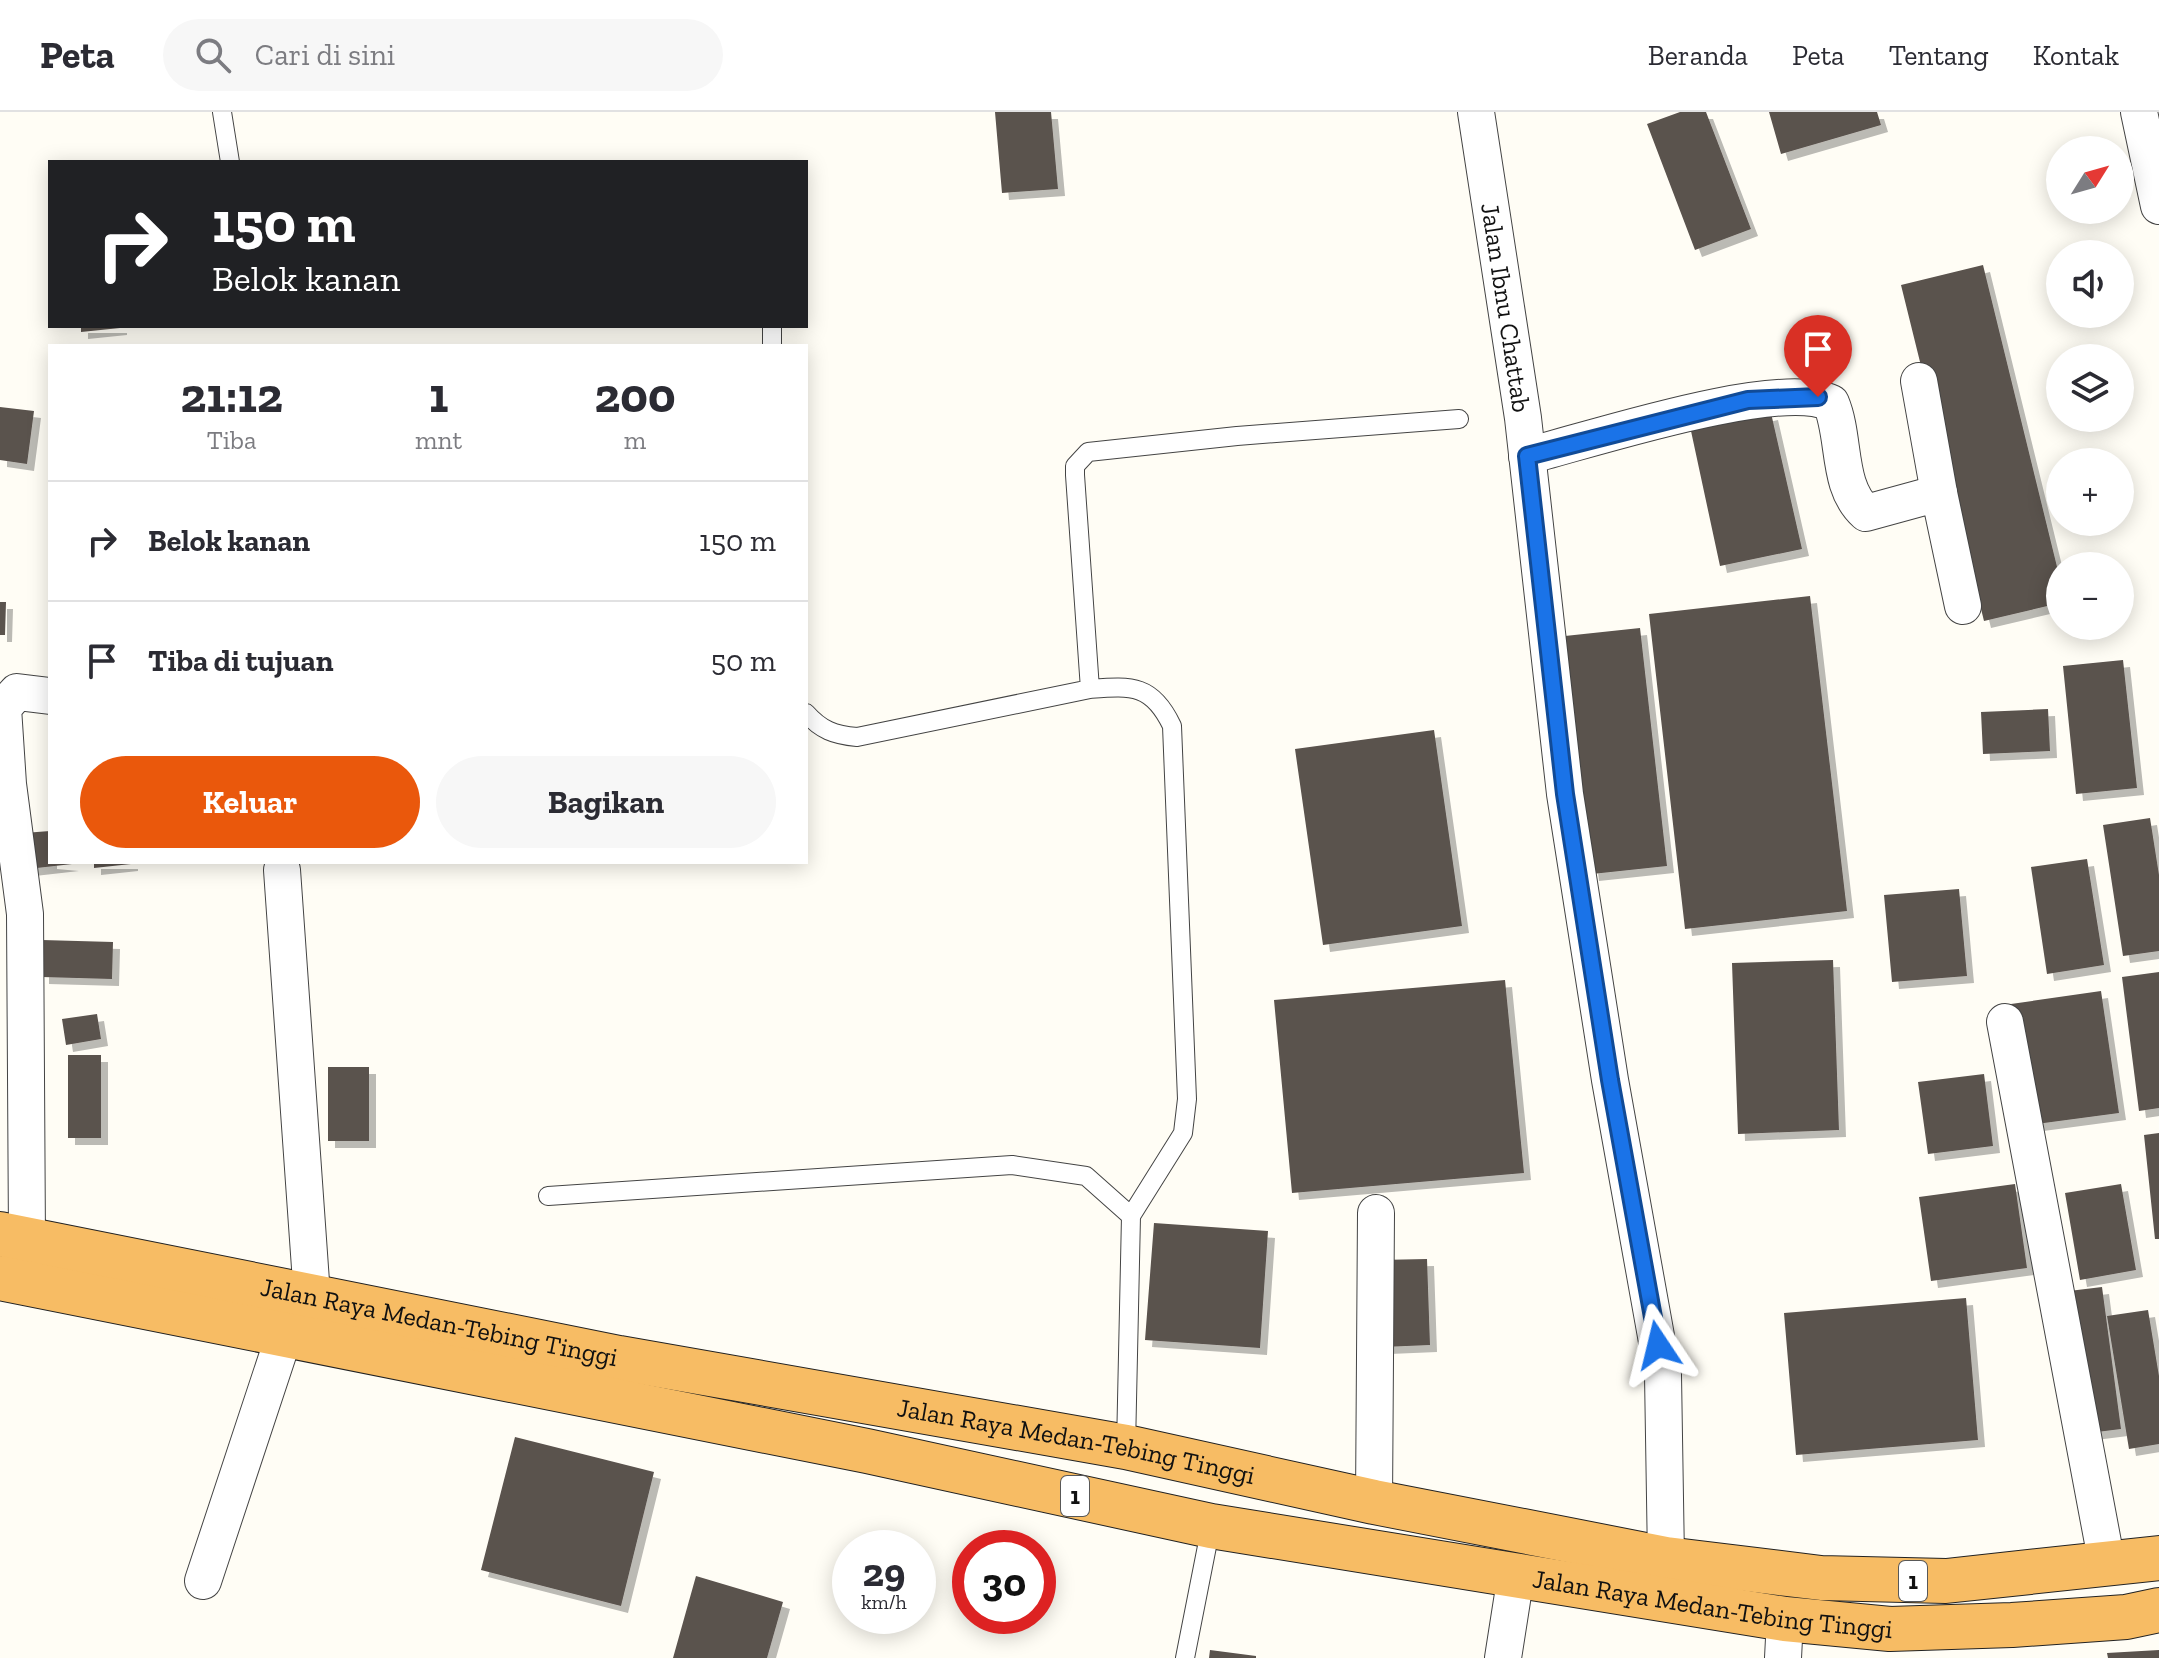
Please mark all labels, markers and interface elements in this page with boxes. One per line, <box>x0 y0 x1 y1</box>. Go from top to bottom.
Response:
search box <box>163 19 723 91</box>
text: Peta <box>40 32 115 78</box>
icon: search <box>191 33 235 77</box>
text: Cari di sini <box>255 37 395 73</box>
text: Beranda <box>1648 39 1748 72</box>
text: Peta <box>1792 39 1845 72</box>
text: Tentang <box>1889 39 1989 72</box>
text: Kontak <box>2033 39 2119 72</box>
north arrow <box>2046 136 2134 224</box>
map controls <box>2046 136 2134 640</box>
text: 150 m <box>212 189 356 256</box>
icon: right <box>80 192 184 296</box>
street label: Jalan Ibnu Chattab <box>1474 201 1538 415</box>
button: sound <box>2046 240 2134 328</box>
text: Belok kanan <box>212 257 400 300</box>
pin <box>1784 315 1852 397</box>
icon: arrive <box>1796 327 1840 371</box>
button: layers <box>2046 344 2134 432</box>
text: 21:12 <box>180 367 283 424</box>
text: 1 <box>429 367 448 424</box>
text: 200 <box>595 367 676 424</box>
text: Tiba <box>207 424 256 456</box>
text: mnt <box>415 424 462 456</box>
text: m <box>624 424 646 456</box>
button: + <box>2046 448 2134 536</box>
icon: right <box>80 519 124 563</box>
text: Belok kanan <box>148 523 310 559</box>
text: 150 m <box>699 523 776 559</box>
button: − <box>2046 552 2134 640</box>
icon: arrive <box>80 639 124 683</box>
text: Tiba di tujuan <box>148 643 333 679</box>
text: 50 m <box>711 643 776 679</box>
button: Keluar <box>80 756 420 848</box>
button: Bagikan <box>436 756 776 848</box>
street label: Jalan Raya Medan-Tebing Tinggi <box>258 1271 621 1373</box>
position arrow <box>1616 1303 1700 1387</box>
street label: Jalan Raya Medan-Tebing Tinggi <box>895 1391 1258 1491</box>
road number: 1 <box>1061 1476 1089 1516</box>
speed limit sign: 30 <box>952 1530 1056 1634</box>
text: 29 <box>863 1548 905 1596</box>
road number: 1 <box>1899 1561 1927 1601</box>
street label: Jalan Raya Medan-Tebing Tinggi <box>1530 1562 1894 1645</box>
text: km/h <box>861 1590 907 1614</box>

